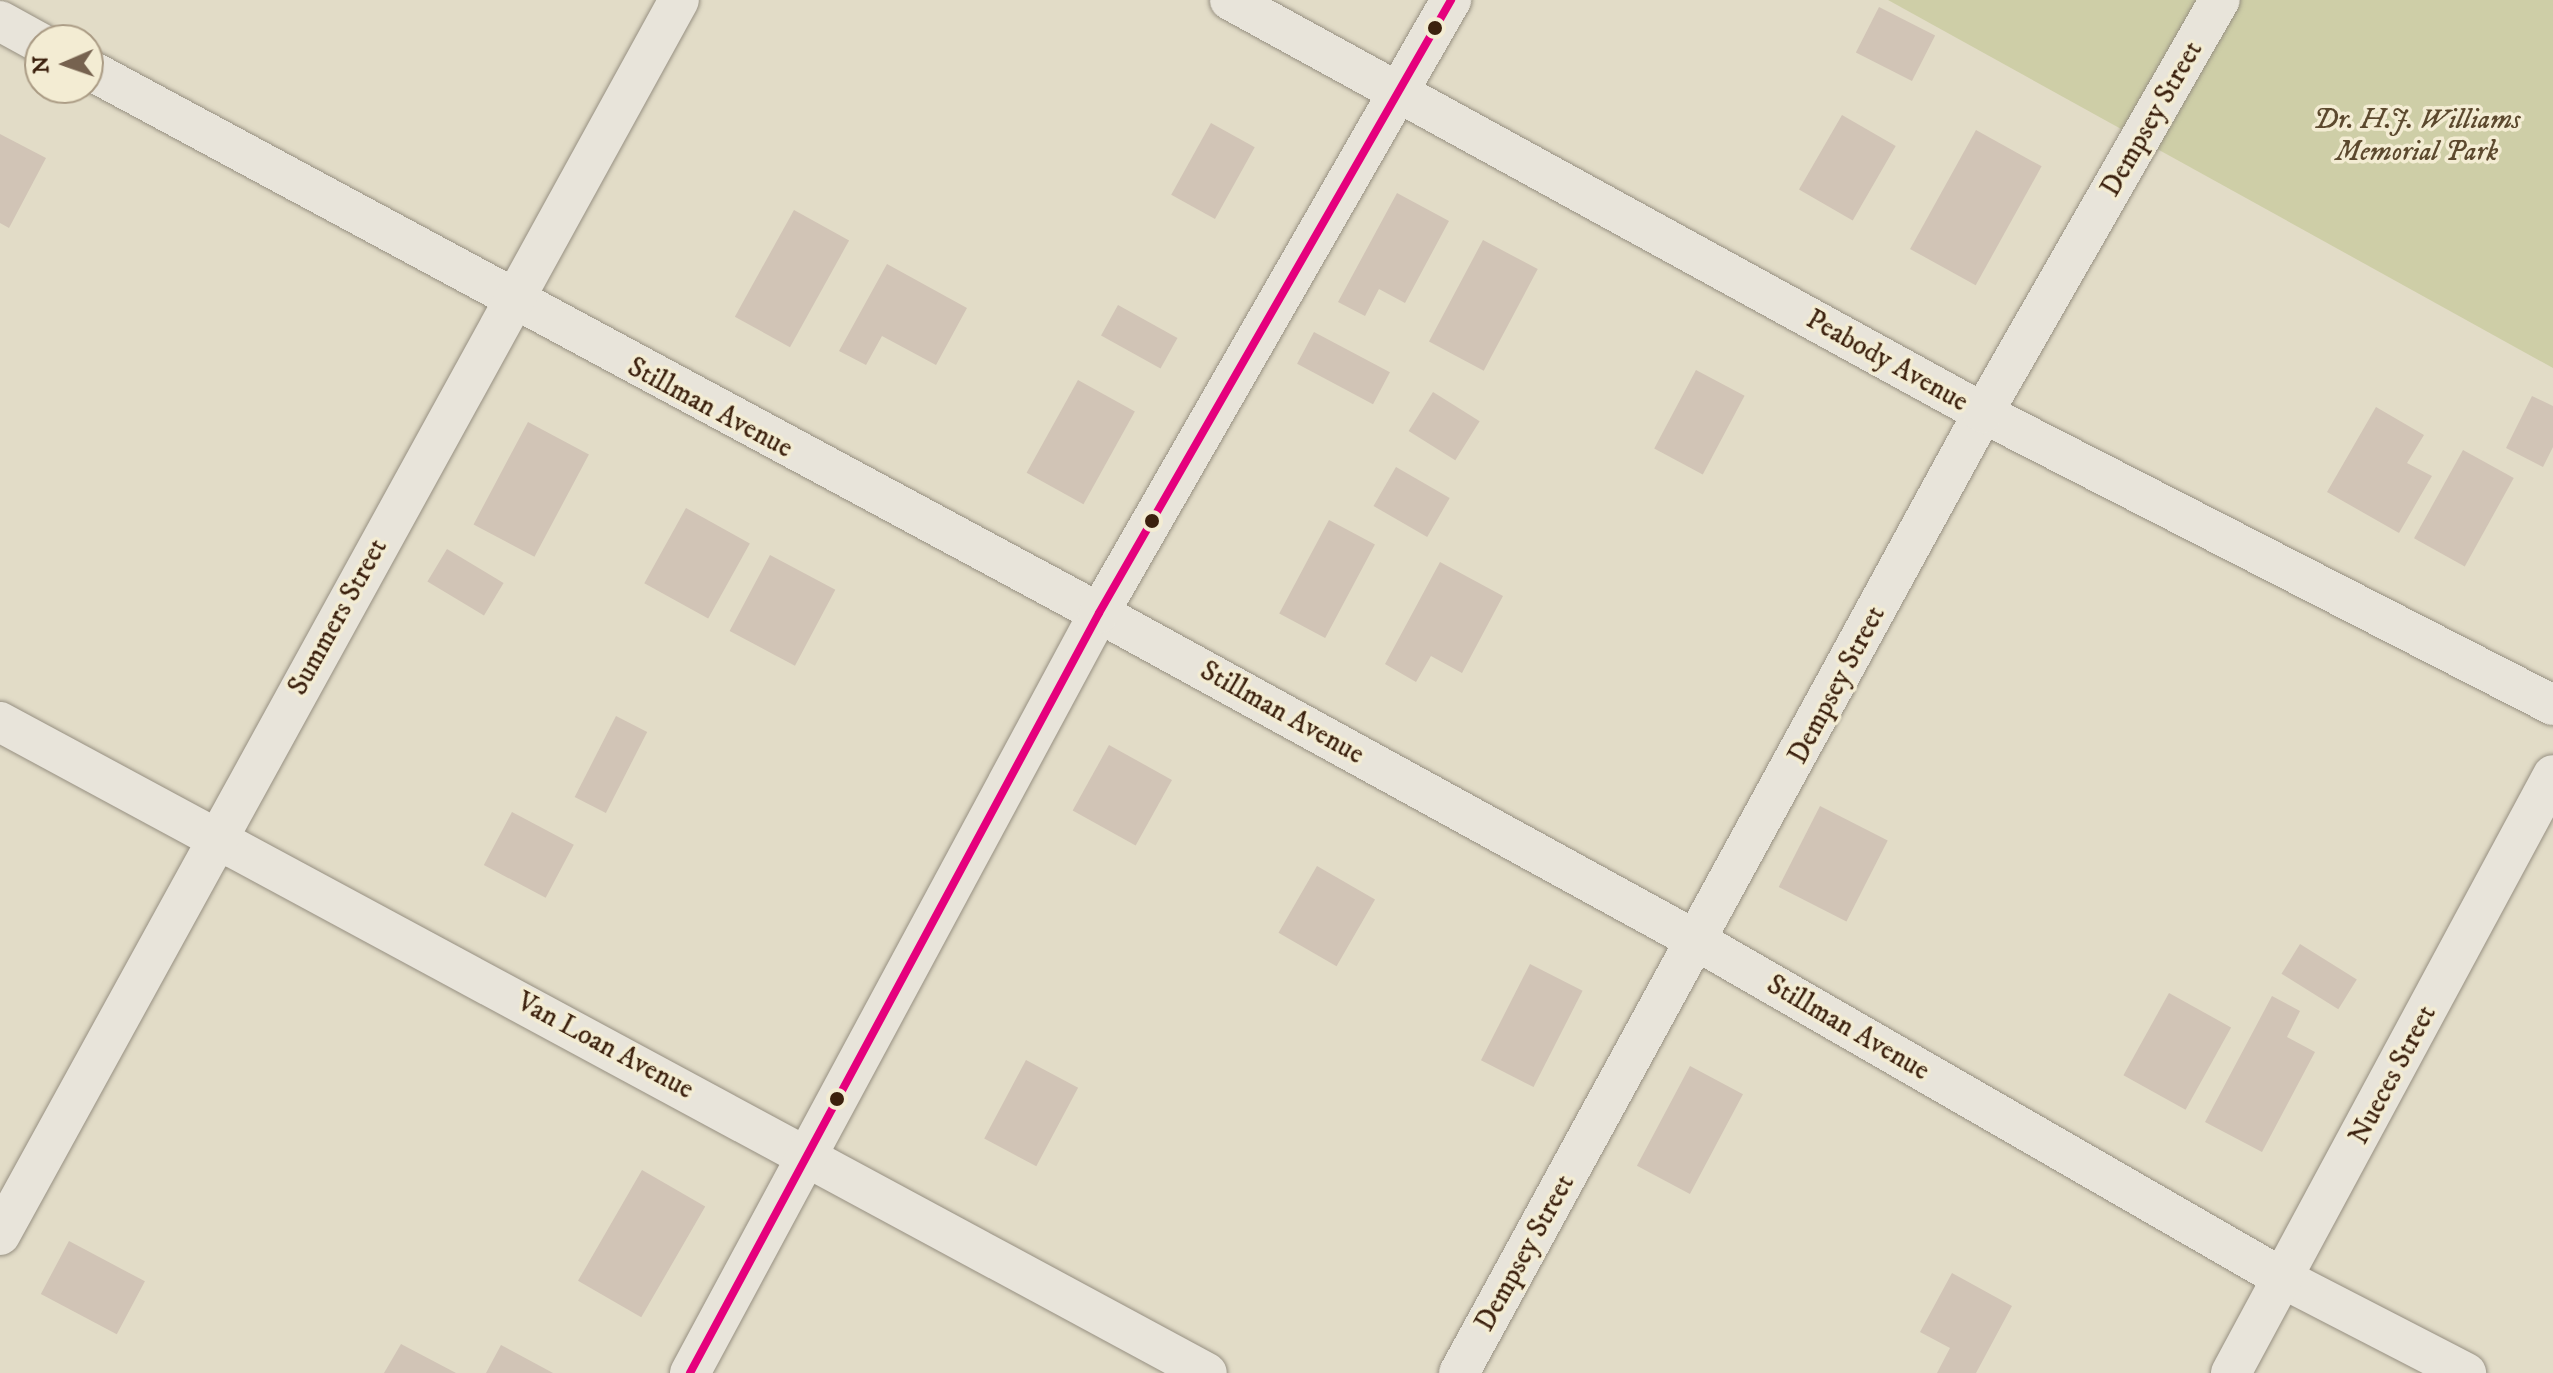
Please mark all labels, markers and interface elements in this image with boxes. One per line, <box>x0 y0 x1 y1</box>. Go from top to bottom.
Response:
unlabelled marker <box>1427 20 1443 36</box>
north arrow <box>24 24 104 104</box>
street label: Dempsey Street <box>2094 35 2210 203</box>
text: N <box>28 55 55 74</box>
park label: Dr. H.J. Williams Memorial Park <box>2313 103 2521 169</box>
street label: Peabody Avenue <box>1800 303 1974 419</box>
street label: Stillman Avenue <box>622 350 798 466</box>
unlabelled marker <box>1144 513 1160 529</box>
street label: Summers Street <box>281 533 395 701</box>
street label: Dempsey Street <box>1781 600 1893 770</box>
street label: Stillman Avenue <box>1194 654 1370 772</box>
street label: Stillman Avenue <box>1761 968 1935 1088</box>
street label: Van Loan Avenue <box>511 985 699 1107</box>
street label: Nueces Street <box>2342 1000 2444 1150</box>
unlabelled marker <box>829 1091 845 1107</box>
street label: Dempsey Street <box>1468 1169 1582 1337</box>

